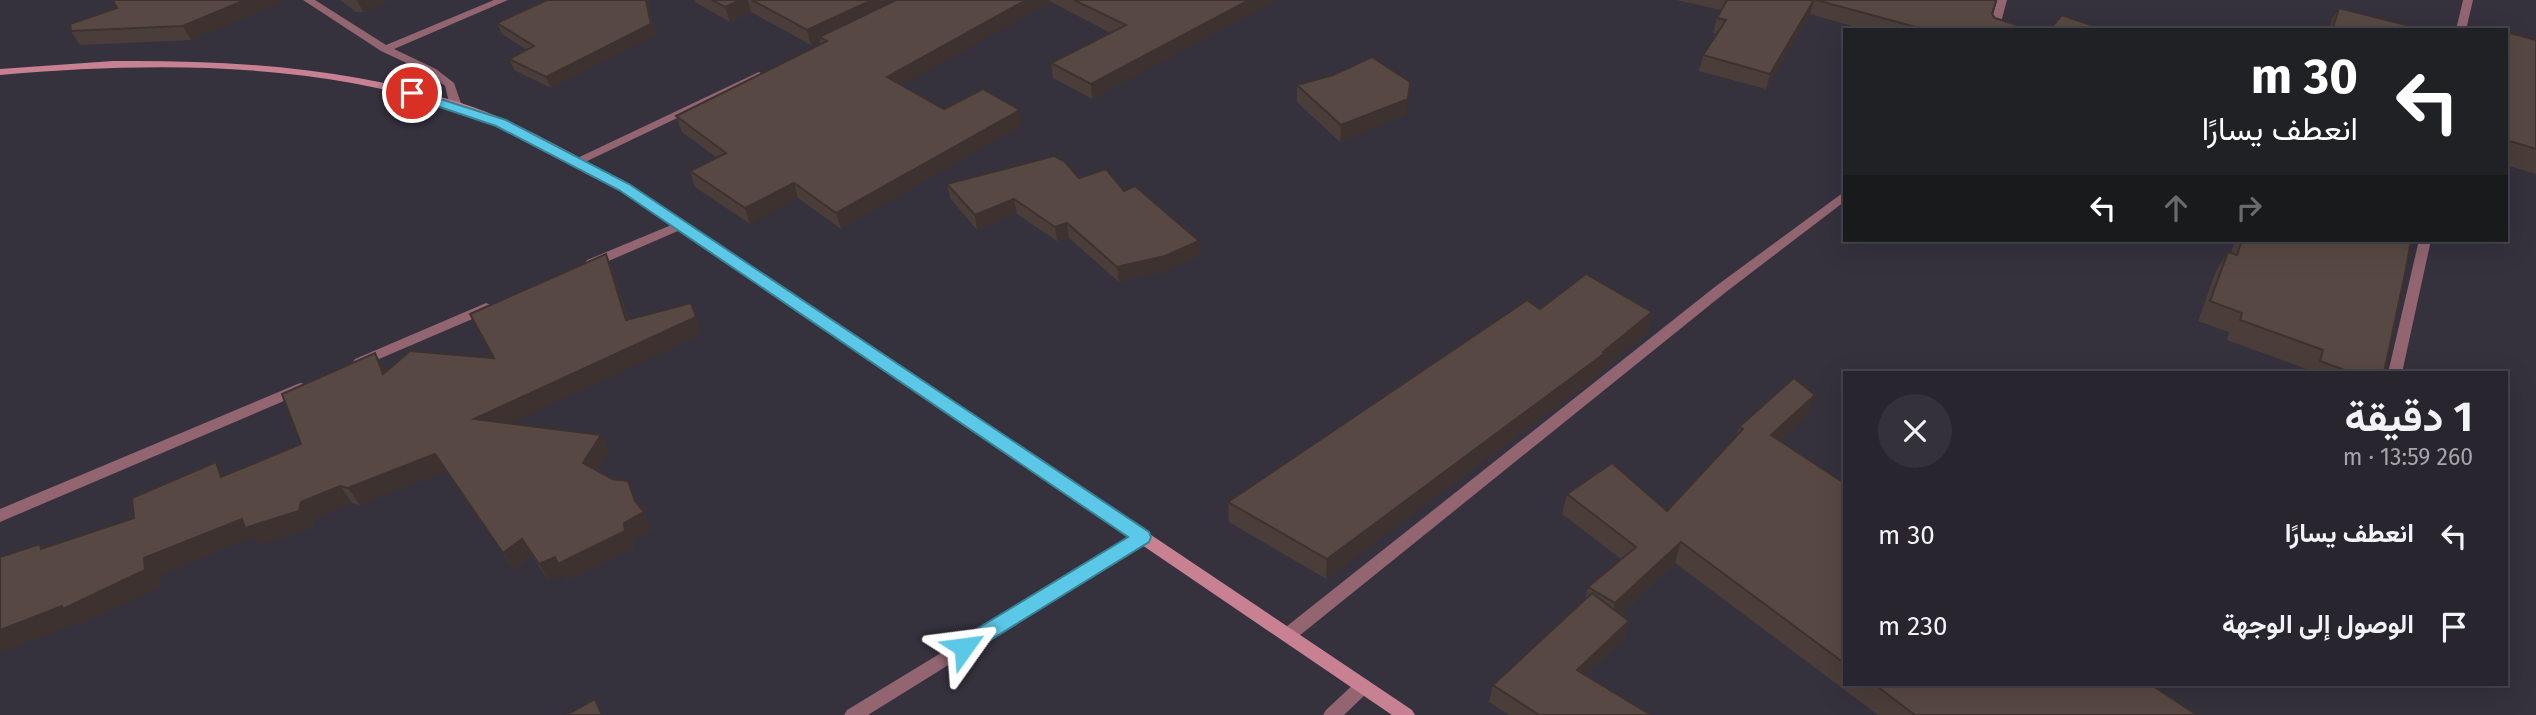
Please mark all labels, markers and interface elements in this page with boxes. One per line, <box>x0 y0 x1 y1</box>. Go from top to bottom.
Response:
text: 30 m <box>2251 47 2358 106</box>
icon: left <box>2382 56 2473 147</box>
pin <box>382 63 442 123</box>
icon: arrive <box>393 74 431 112</box>
text: انعطف يسارًا <box>2202 110 2358 148</box>
icon: left <box>2084 189 2122 227</box>
icon: ahead <box>2157 189 2195 227</box>
icon: right <box>2230 189 2268 227</box>
text: 1 دقيقة <box>2345 392 2473 442</box>
button: close <box>1878 394 1952 468</box>
text: 260 m · 13:59 <box>2343 443 2473 471</box>
icon: left <box>2435 517 2473 555</box>
text: انعطف يسارًا <box>2285 518 2414 549</box>
text: 30 m <box>1878 520 1935 551</box>
icon: arrive <box>2435 608 2473 646</box>
text: الوصول إلى الوجهة <box>2222 609 2414 640</box>
position arrow <box>927 610 1001 684</box>
text: 230 m <box>1878 611 1947 642</box>

